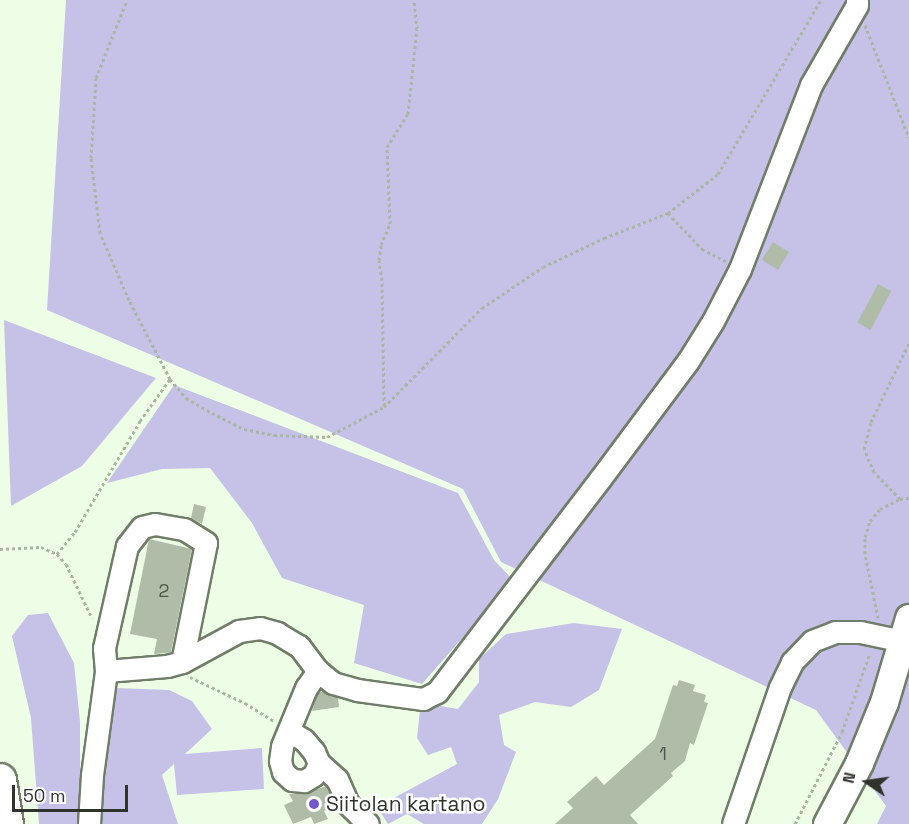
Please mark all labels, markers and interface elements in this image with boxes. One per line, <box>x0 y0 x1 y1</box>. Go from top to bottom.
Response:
house number: 2 <box>159 580 169 602</box>
house number: 1 <box>659 743 667 765</box>
north arrow <box>837 752 897 812</box>
text: N <box>838 770 860 785</box>
scale bar <box>15 773 130 811</box>
text: 50 m <box>23 784 65 807</box>
place label: Siitolan kartano <box>326 791 485 817</box>
marker: Siitolan kartano <box>307 797 321 811</box>

